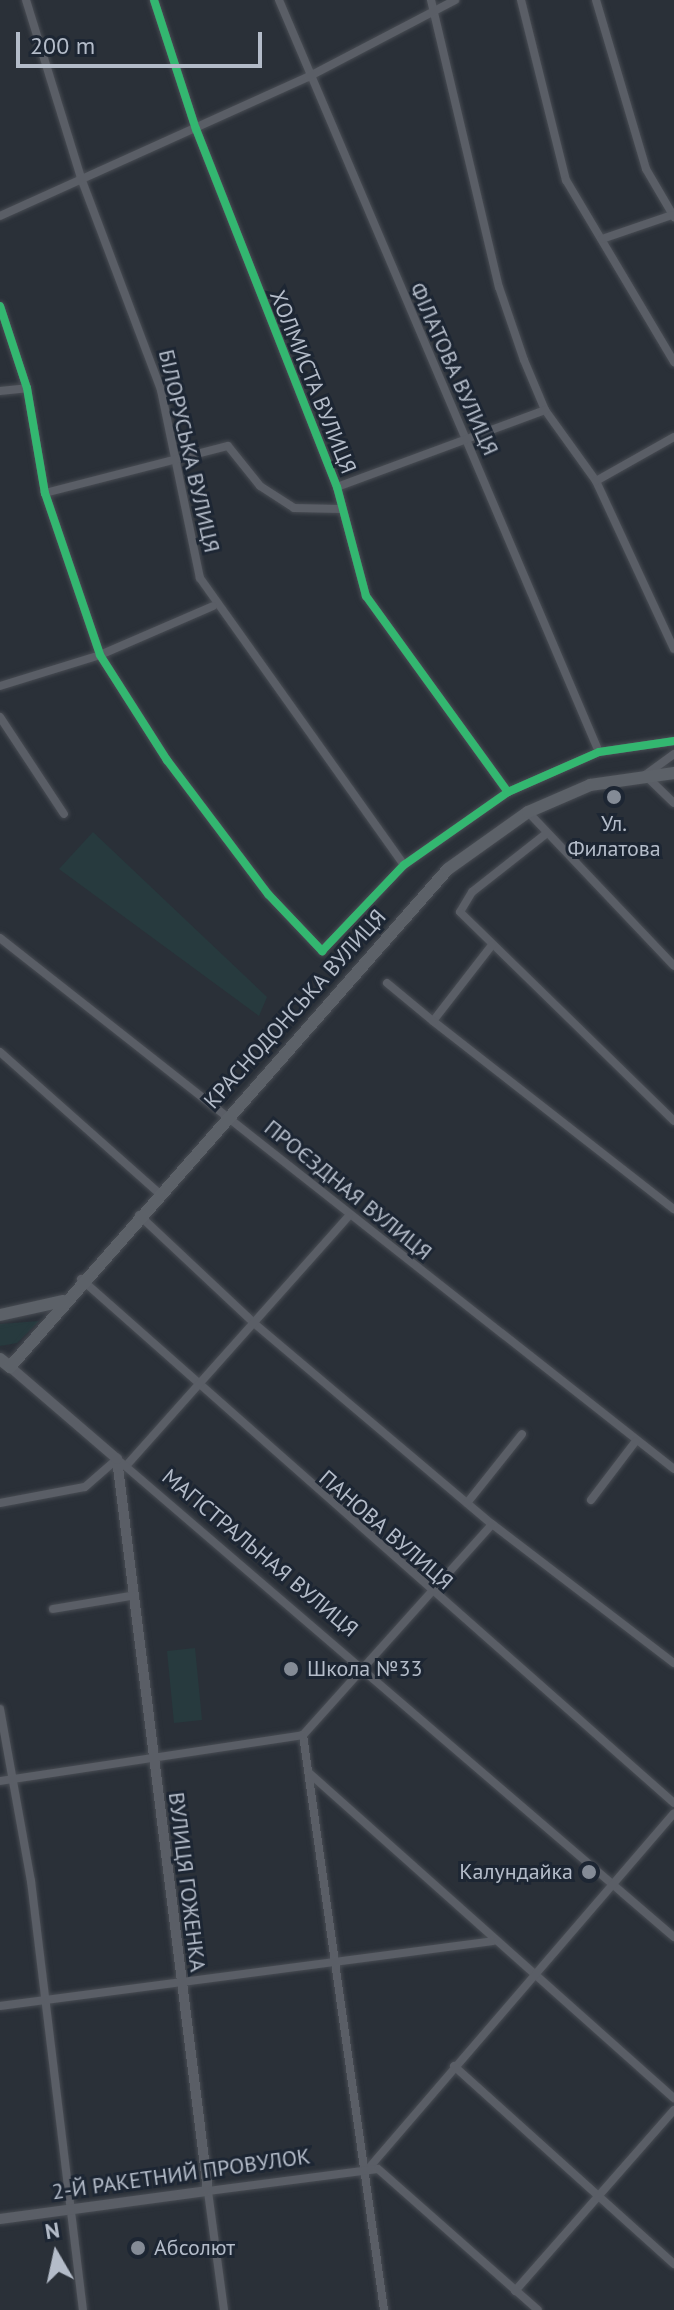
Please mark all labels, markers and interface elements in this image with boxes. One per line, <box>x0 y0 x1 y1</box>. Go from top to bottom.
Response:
scale bar <box>20 16 266 66</box>
text: 200 m <box>30 30 95 61</box>
street label: ФІЛАТОВА ВУЛИЦЯ <box>404 278 504 460</box>
street label: ХОЛМИСТА ВУЛИЦЯ <box>264 286 362 478</box>
street label: БІЛОРУСЬКА ВУЛИЦЯ <box>153 346 225 556</box>
marker: Ул. Филатова <box>605 788 623 806</box>
place label: Ул. Филатова <box>567 810 661 862</box>
street label: КРАСНОДОНСЬКА ВУЛИЦЯ <box>198 904 392 1114</box>
street label: ПРОЄЗДНАЯ ВУЛИЦЯ <box>259 1114 437 1266</box>
street label: МАГІСТРАЛЬНАЯ ВУЛИЦЯ <box>157 1463 363 1643</box>
street label: ПАНОВА ВУЛИЦЯ <box>313 1464 459 1596</box>
place label: Школа №33 <box>307 1656 423 1682</box>
marker: Школа №33 <box>282 1660 300 1678</box>
street label: ВУЛИЦЯ ГОЖЕНКА <box>163 1791 211 1973</box>
place label: Калундайка <box>459 1859 573 1885</box>
marker: Калундайка <box>580 1863 598 1881</box>
street label: 2-Й РАКЕТНИЙ ПРОВУЛОК <box>50 2143 312 2205</box>
north arrow <box>16 2214 96 2294</box>
text: N <box>43 2215 62 2245</box>
place label: Абсолют <box>154 2235 235 2261</box>
marker: Абсолют <box>129 2239 147 2257</box>

